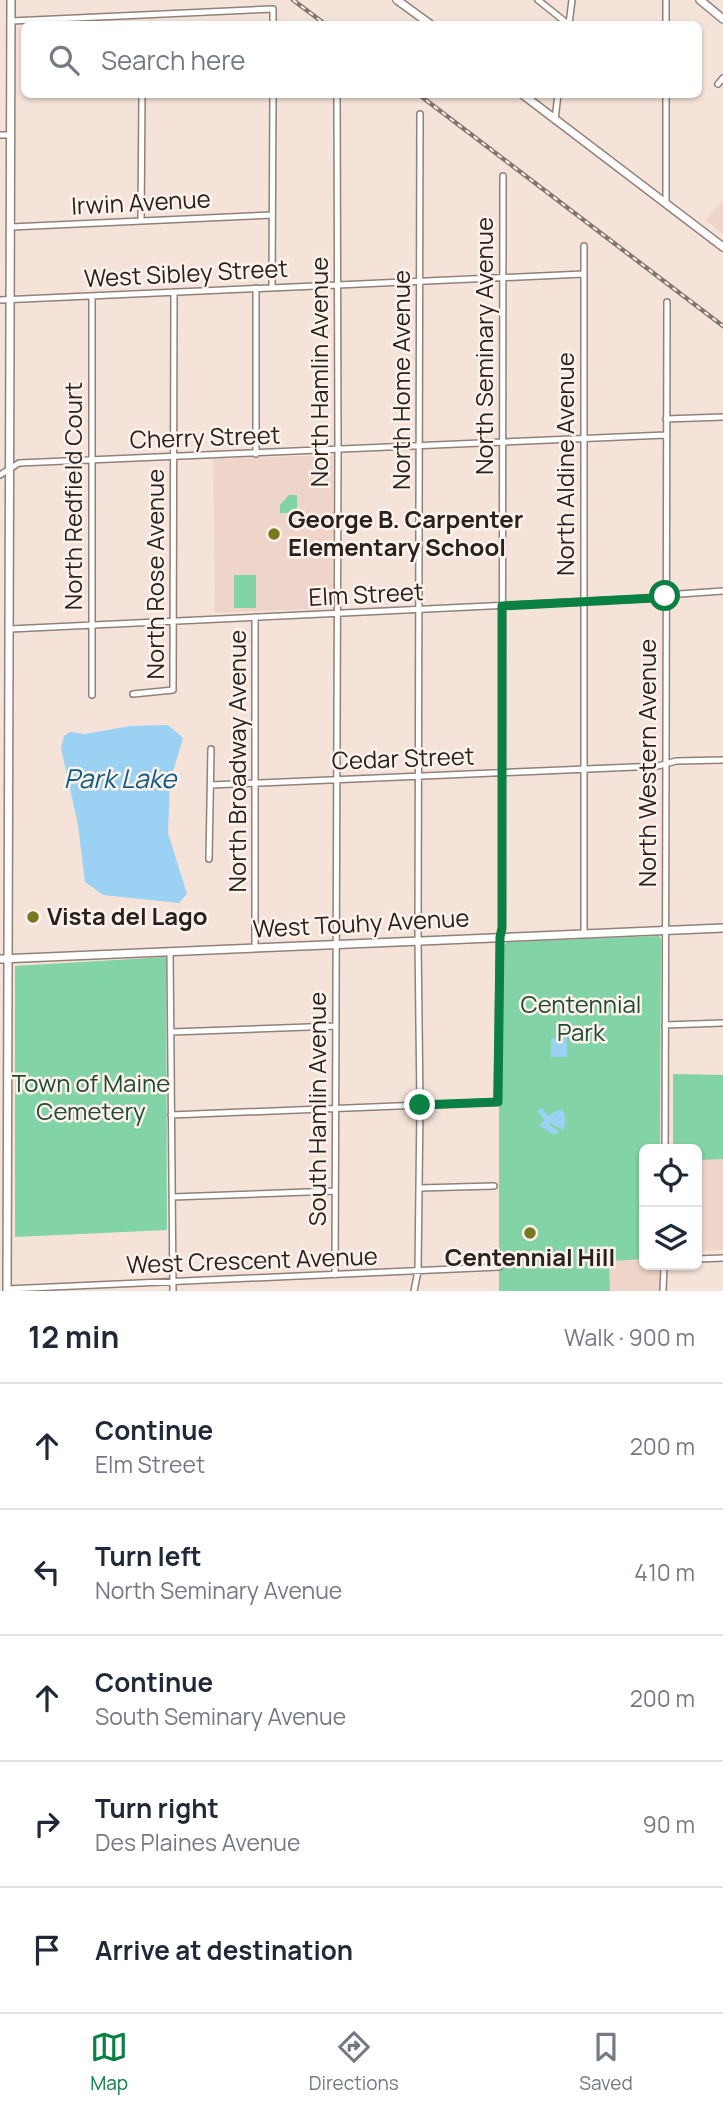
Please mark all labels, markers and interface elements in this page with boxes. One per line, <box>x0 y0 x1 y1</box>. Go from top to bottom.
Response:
search box <box>21 21 702 98</box>
icon: search <box>45 41 83 79</box>
text: Search here <box>101 42 246 78</box>
street label: Irwin Avenue <box>70 181 211 222</box>
street label: North Seminary Avenue <box>467 217 500 475</box>
street label: West Sibley Street <box>83 251 289 294</box>
street label: North Hamlin Avenue <box>302 257 335 487</box>
street label: North Home Avenue <box>384 270 417 490</box>
street label: North Aldine Avenue <box>548 352 581 576</box>
street label: North Redfield Court <box>56 382 89 610</box>
street label: Cherry Street <box>129 417 281 456</box>
street label: North Rose Avenue <box>138 469 171 679</box>
place label: George B. Carpenter Elementary School <box>288 502 523 563</box>
marker: George B. Carpenter Elementary School <box>266 526 282 542</box>
street label: Elm Street <box>308 574 424 613</box>
route start <box>649 580 680 611</box>
street label: North Broadway Avenue <box>220 630 253 892</box>
street label: North Western Avenue <box>630 639 663 887</box>
street label: Cedar Street <box>331 739 475 776</box>
water label: Park Lake <box>64 760 178 796</box>
place label: Vista del Lago <box>47 899 208 932</box>
street label: West Touhy Avenue <box>252 900 470 945</box>
marker: Vista del Lago <box>25 909 41 925</box>
park label: Centennial Park <box>521 987 641 1048</box>
street label: South Hamlin Avenue <box>300 992 333 1226</box>
park label: Town of Maine Cemetery <box>12 1066 170 1127</box>
route end <box>404 1089 435 1120</box>
map controls <box>639 1144 702 1270</box>
button: locate <box>639 1144 702 1207</box>
button: layers <box>639 1207 702 1270</box>
marker: Centennial Hill <box>522 1225 538 1241</box>
street label: West Crescent Avenue <box>126 1239 378 1280</box>
place label: Centennial Hill <box>445 1240 615 1273</box>
text: 12 min <box>28 1316 119 1357</box>
text: Walk · 900 m <box>564 1321 695 1353</box>
text: Continue <box>95 1412 213 1448</box>
icon: ahead <box>28 1427 66 1465</box>
text: 200 m <box>630 1430 695 1462</box>
text: Elm Street <box>95 1448 205 1480</box>
text: Turn left <box>95 1538 202 1574</box>
icon: left <box>28 1553 66 1591</box>
text: 410 m <box>634 1556 695 1588</box>
text: North Seminary Avenue <box>95 1574 342 1606</box>
text: Continue <box>95 1664 213 1700</box>
icon: ahead <box>28 1679 66 1717</box>
text: 200 m <box>630 1682 695 1714</box>
text: South Seminary Avenue <box>95 1700 346 1732</box>
text: Turn right <box>95 1790 219 1826</box>
icon: right <box>28 1805 66 1843</box>
text: 90 m <box>643 1808 695 1840</box>
text: Des Plaines Avenue <box>95 1826 300 1858</box>
icon: arrive <box>28 1931 66 1969</box>
text: Arrive at destination <box>95 1932 353 1968</box>
tab: Map <box>90 2028 128 2096</box>
tab: Directions <box>309 2028 399 2096</box>
tab: Saved <box>579 2028 633 2096</box>

